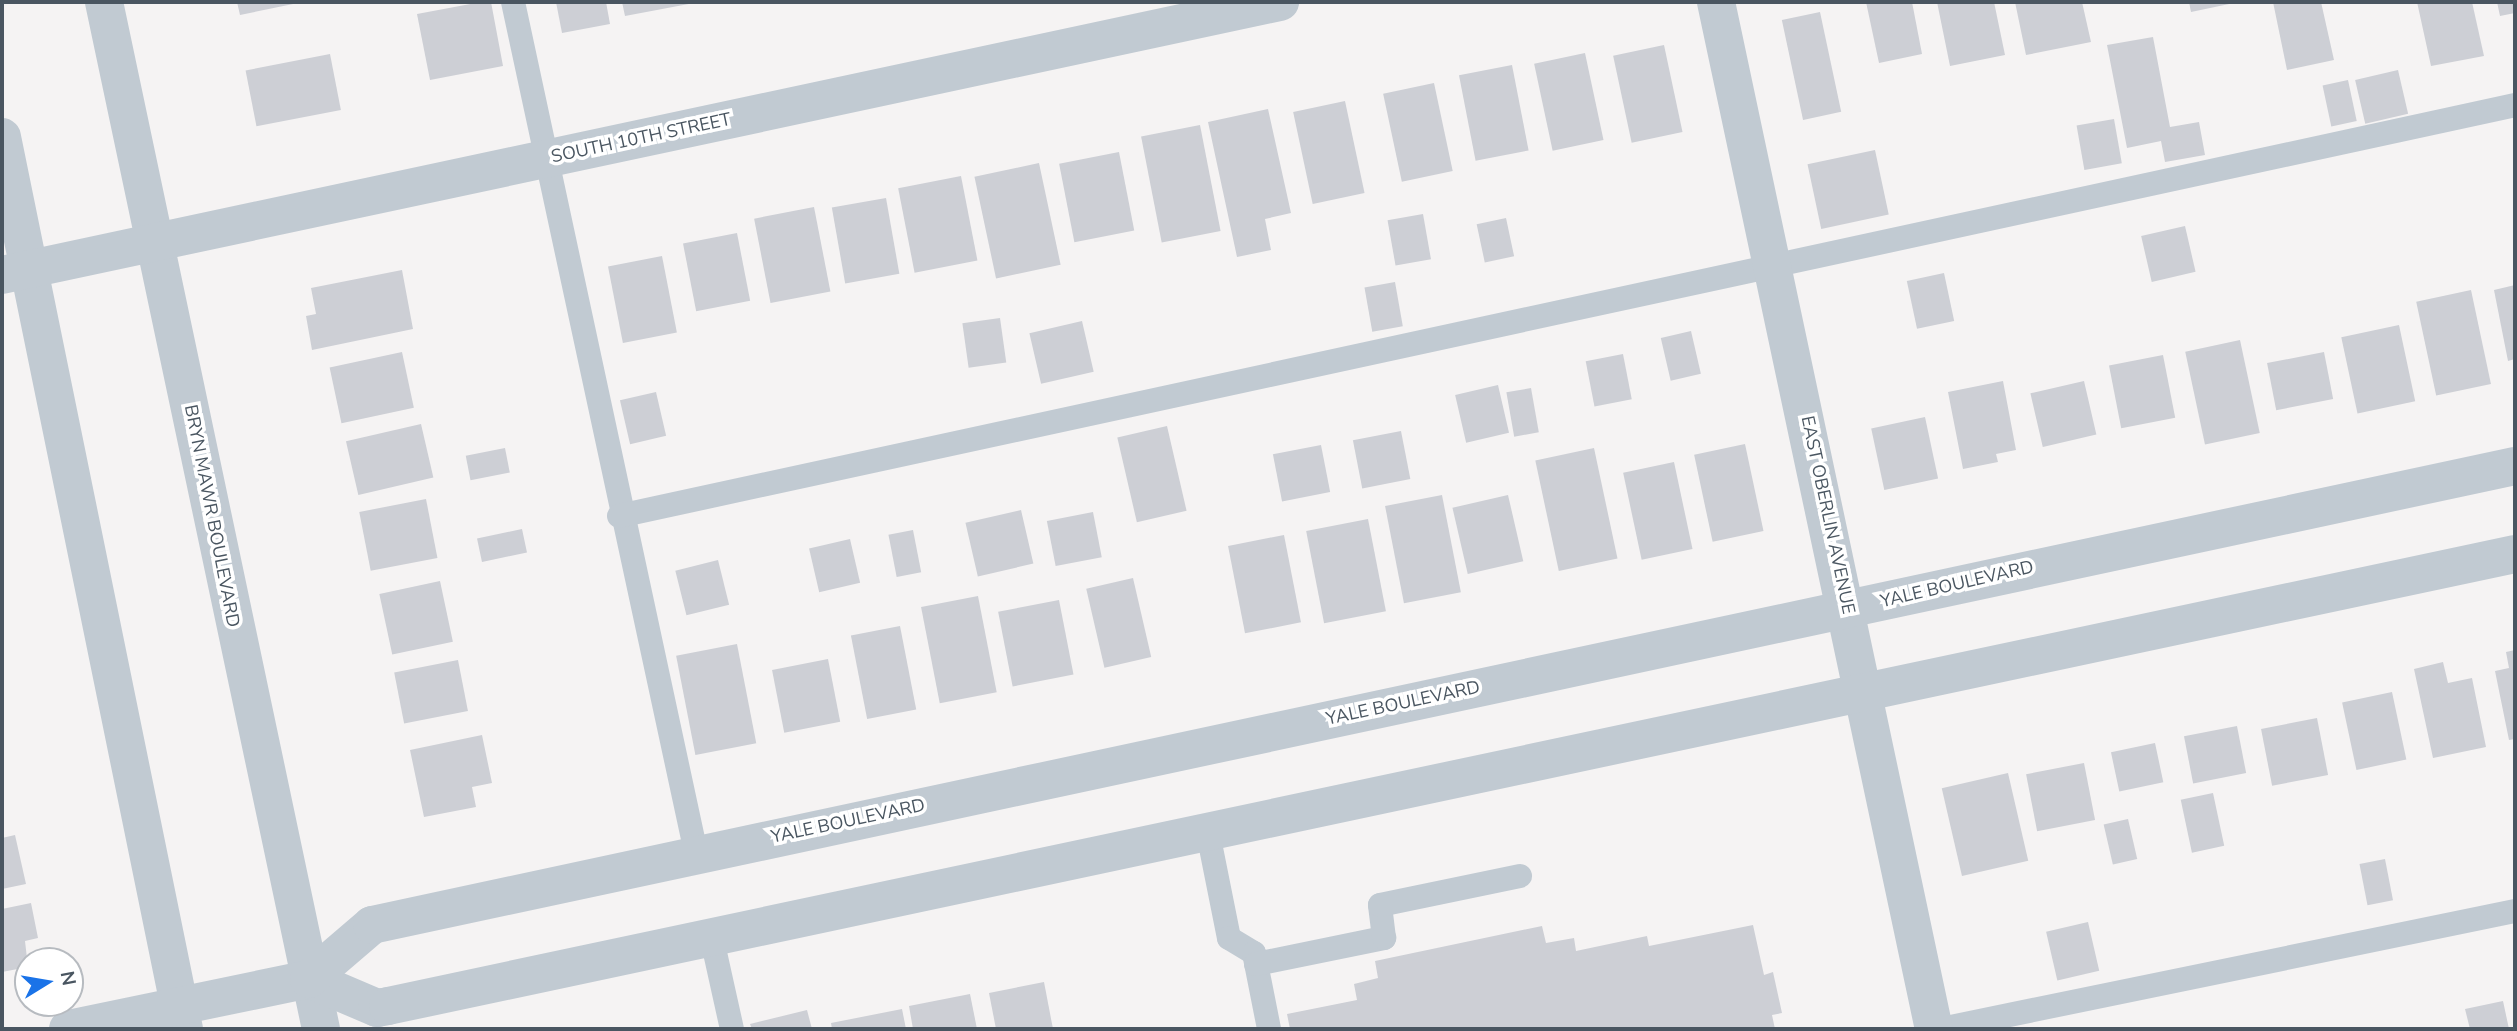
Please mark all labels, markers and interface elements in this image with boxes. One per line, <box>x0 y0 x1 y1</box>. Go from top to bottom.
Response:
street label: SOUTH 10TH STREET <box>549 108 733 168</box>
street label: BRYN MAWR BOULEVARD <box>180 403 244 629</box>
street label: EAST OBERLIN AVENUE <box>1796 414 1860 616</box>
street label: YALE BOULEVARD <box>1878 556 2036 612</box>
street label: YALE BOULEVARD <box>1324 676 1482 730</box>
street label: YALE BOULEVARD <box>769 794 927 848</box>
north arrow <box>14 947 84 1017</box>
text: N <box>54 969 82 988</box>

